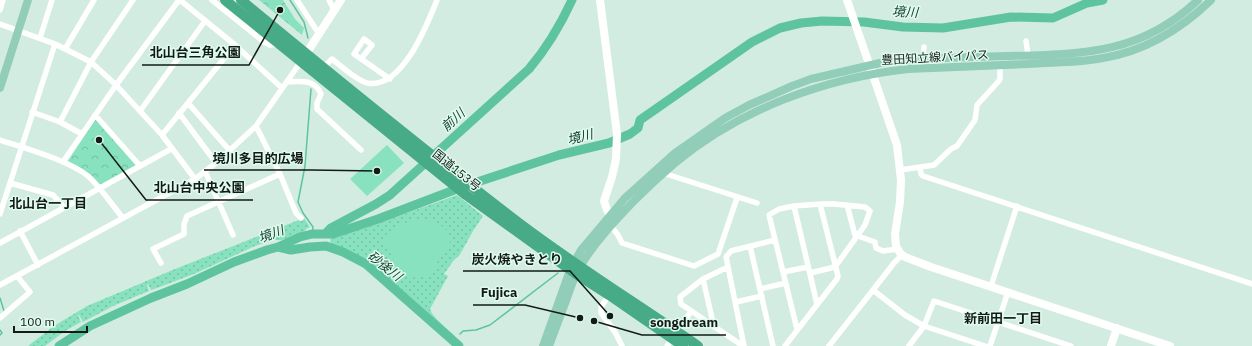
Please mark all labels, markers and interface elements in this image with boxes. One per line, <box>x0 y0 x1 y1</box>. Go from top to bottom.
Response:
water label: 境川 <box>892 3 920 21</box>
callout: 北山台三角公園 <box>142 40 249 65</box>
text: 北山台三角公園 <box>149 44 241 61</box>
street label: 豊田知立線バイパス <box>881 47 989 67</box>
water label: 前川 <box>438 104 470 135</box>
water label: 境川 <box>565 125 597 148</box>
callout: 境川多目的広場 <box>204 145 311 170</box>
street label: 国道153号 <box>430 146 484 194</box>
text: 境川多目的広場 <box>212 150 304 167</box>
callout: 北山台中央公園 <box>146 175 253 200</box>
text: 北山台中央公園 <box>153 179 245 196</box>
district label: 北山台一丁目 <box>9 195 87 212</box>
water label: 境川 <box>256 221 288 246</box>
callout: 炭火焼やきとり <box>463 246 570 271</box>
water label: 砂後川 <box>364 247 407 286</box>
text: 炭火焼やきとり <box>471 251 563 268</box>
callout: Fujica <box>473 280 525 305</box>
text: Fujica <box>481 284 517 301</box>
scale bar <box>14 308 87 334</box>
callout: songdream <box>642 310 726 335</box>
district label: 新前田一丁目 <box>964 310 1042 327</box>
text: 100 m <box>20 314 55 329</box>
text: songdream <box>650 314 718 331</box>

